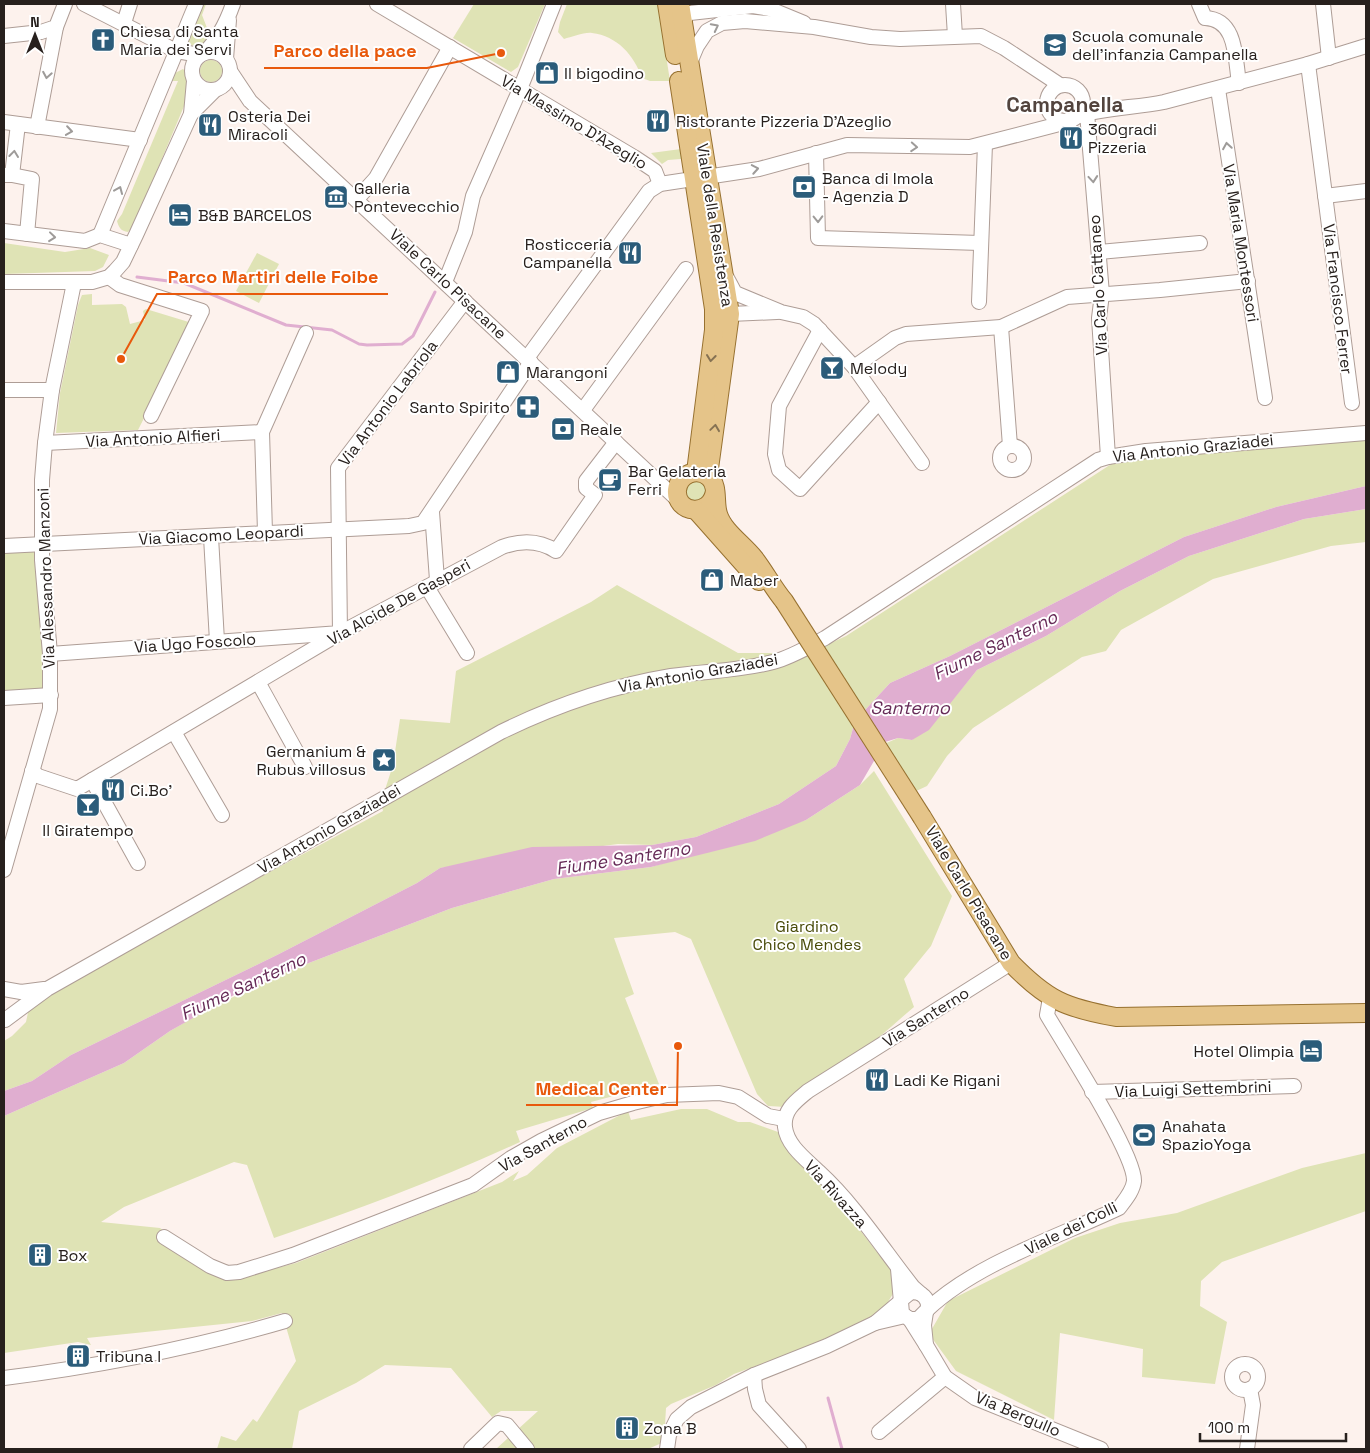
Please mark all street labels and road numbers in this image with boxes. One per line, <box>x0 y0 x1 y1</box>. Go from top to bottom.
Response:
street label: Via Massimo D'Azeglio <box>497 70 651 174</box>
street label: Viale della Resistenza <box>692 142 738 308</box>
street label: Via Maria Montessori <box>1218 162 1264 324</box>
street label: Via Carlo Cattaneo <box>1084 214 1112 356</box>
street label: Via Francisco Ferrer <box>1318 223 1358 375</box>
street label: Viale Carlo Pisacane <box>385 224 511 344</box>
street label: Via Antonio Labriola <box>334 336 442 470</box>
street label: Via Antonio Alfieri <box>85 424 221 452</box>
street label: Via Antonio Graziadei <box>1111 429 1275 467</box>
street label: Via Alessandro Manzoni <box>32 487 60 669</box>
street label: Via Giacomo Leopardi <box>138 520 304 550</box>
street label: Via Alcide De Gasperi <box>324 554 474 650</box>
street label: Via Ugo Foscolo <box>133 628 257 658</box>
street label: Via Antonio Graziadei <box>617 649 779 697</box>
street label: Via Antonio Graziadei <box>254 779 404 879</box>
street label: Viale Carlo Pisacane <box>921 822 1017 964</box>
street label: Via Santerno <box>879 982 973 1052</box>
street label: Via Luigi Settembrini <box>1114 1076 1272 1102</box>
street label: Via Santerno <box>495 1111 591 1177</box>
street label: Via Rivazza <box>800 1156 872 1232</box>
street label: Viale dei Colli <box>1021 1197 1121 1259</box>
street label: Via Bergullo <box>972 1387 1064 1441</box>

